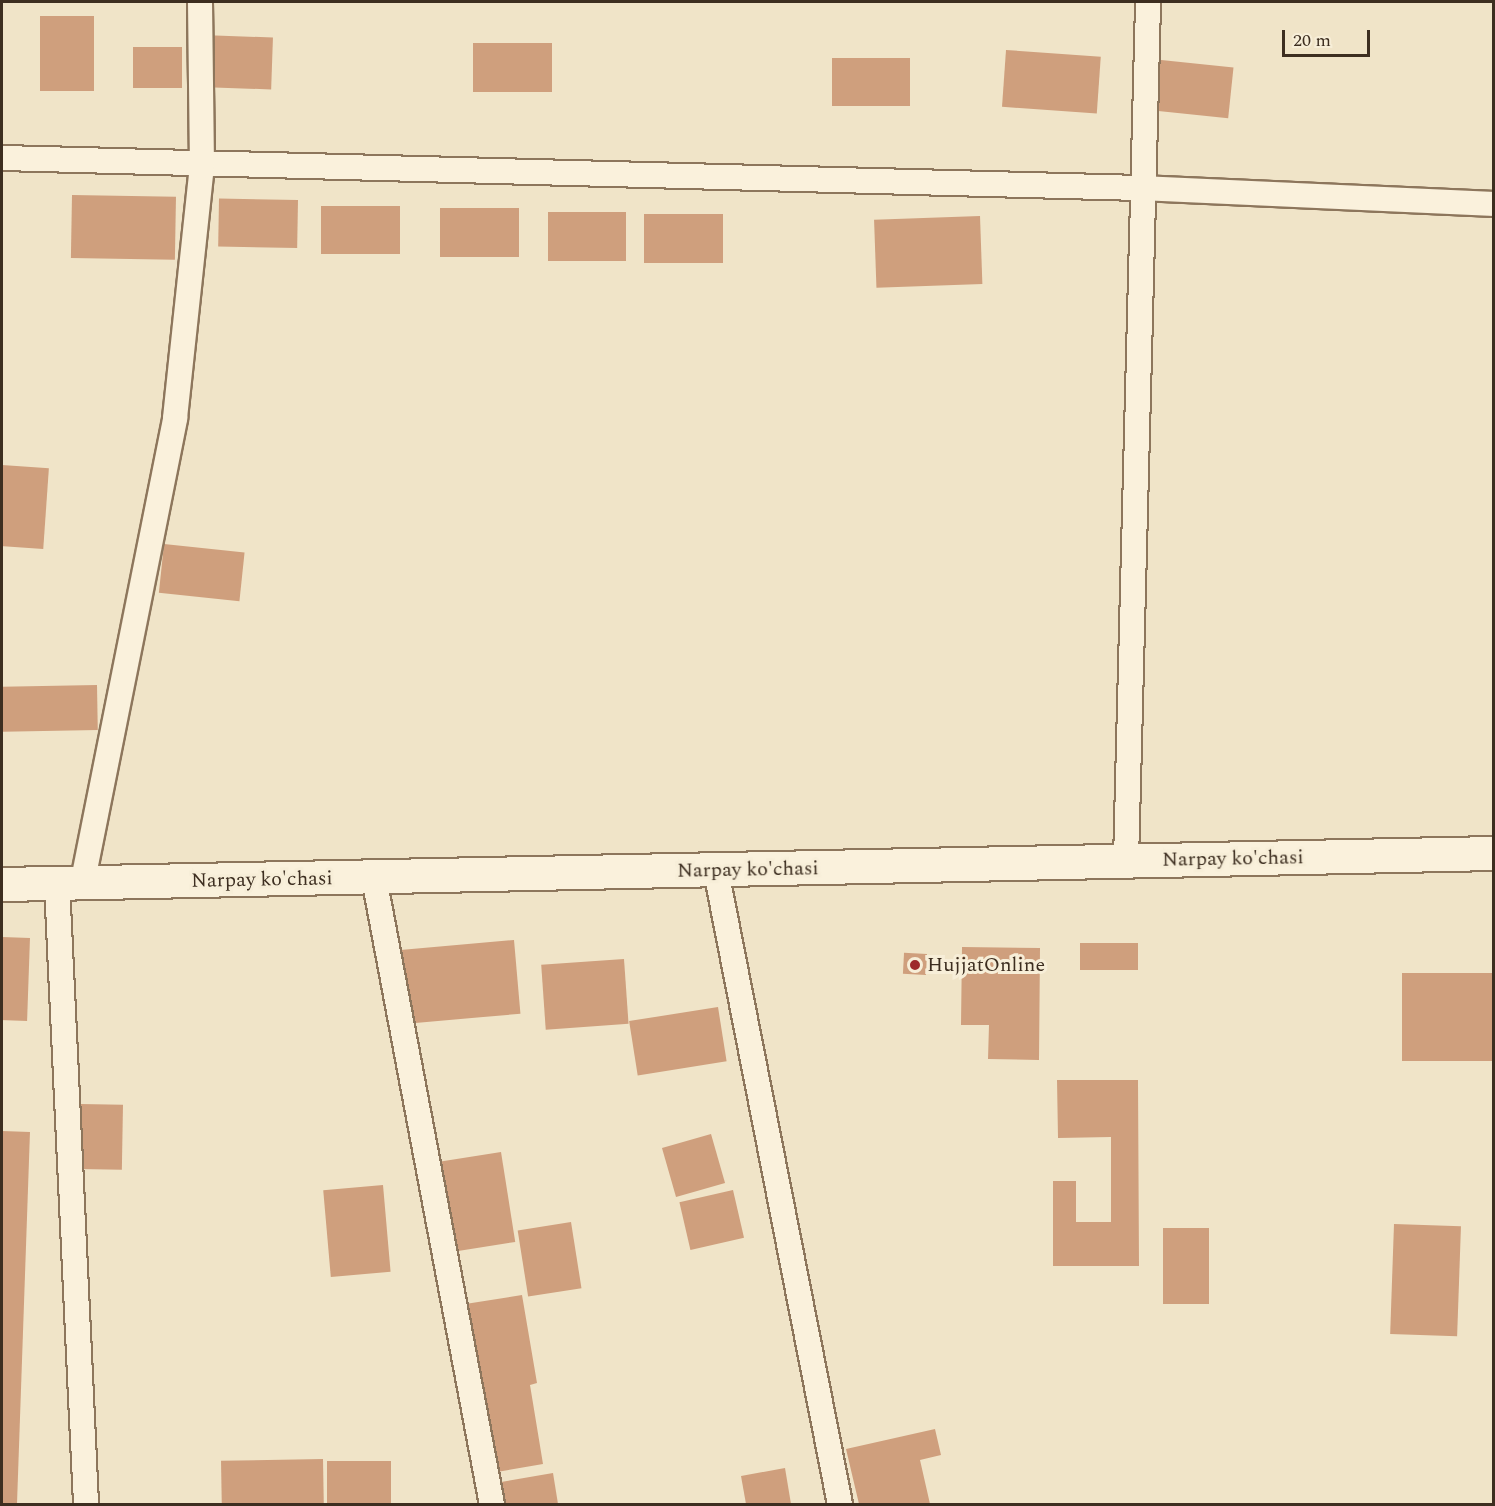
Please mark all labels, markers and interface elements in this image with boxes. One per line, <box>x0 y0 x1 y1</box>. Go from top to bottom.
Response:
scale bar <box>1285 18 1374 56</box>
text: 20 m <box>1293 27 1331 54</box>
street label: Narpay ko'chasi <box>1162 846 1304 872</box>
street label: Narpay ko'chasi <box>677 857 819 883</box>
street label: Narpay ko'chasi <box>191 867 333 893</box>
place label: HujjatOnline <box>927 953 1045 977</box>
marker: HujjatOnline <box>908 958 922 972</box>

